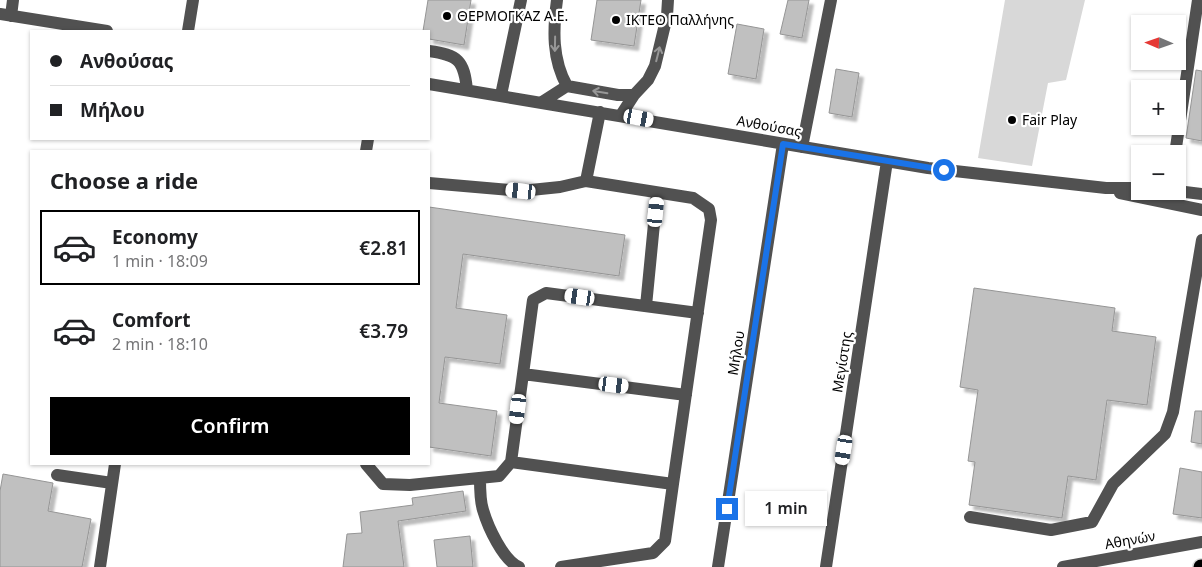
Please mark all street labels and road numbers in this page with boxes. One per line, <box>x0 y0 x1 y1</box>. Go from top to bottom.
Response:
street label: Ανθούσας <box>735 111 803 141</box>
street label: Μήλου <box>723 329 748 377</box>
street label: Μεγίστης <box>827 330 856 394</box>
street label: Αθηνών <box>1103 526 1157 553</box>

